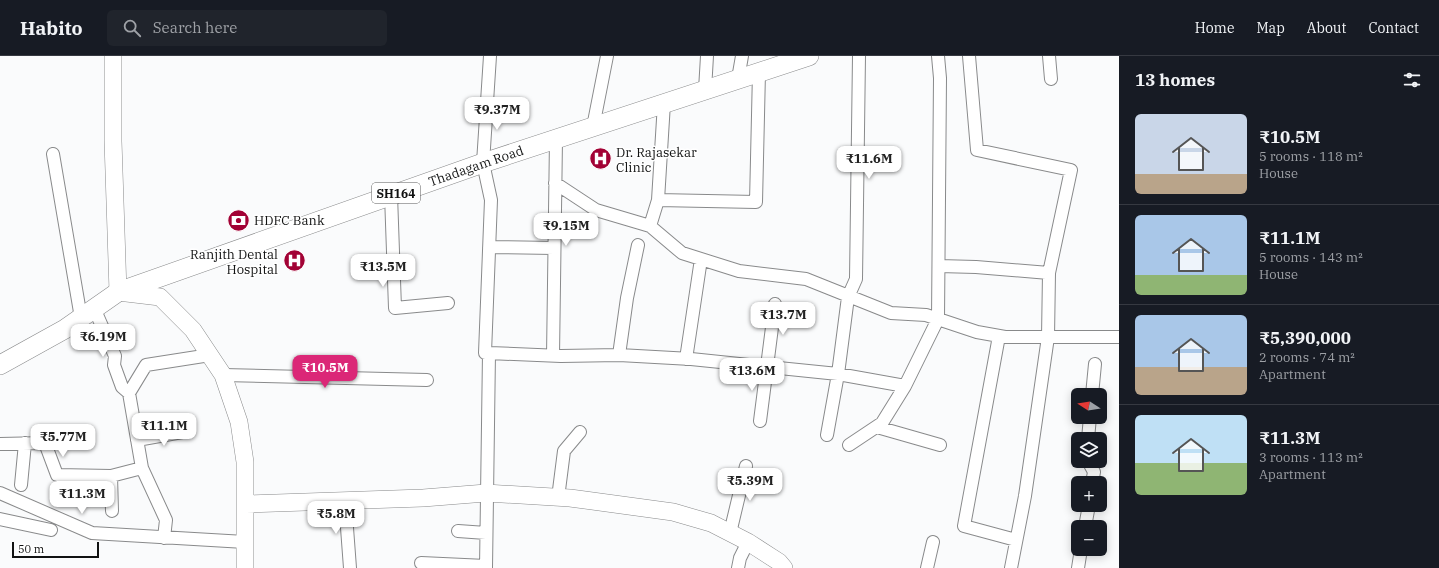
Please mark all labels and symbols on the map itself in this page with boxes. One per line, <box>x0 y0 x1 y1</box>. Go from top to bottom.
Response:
pin: ₹9.37M <box>464 97 530 131</box>
street label: Thadagam Road <box>426 142 526 190</box>
place label: Dr. Rajasekar Clinic <box>616 144 697 176</box>
hospital icon: Dr. Rajasekar Clinic <box>588 146 614 172</box>
pin: ₹11.6M <box>836 146 902 180</box>
road number: SH164 <box>372 183 420 203</box>
bank icon: HDFC Bank <box>225 207 251 233</box>
place label: HDFC Bank <box>254 212 325 229</box>
pin: ₹9.15M <box>533 213 599 247</box>
place label: Ranjith Dental Hospital <box>190 246 278 278</box>
hospital icon: Ranjith Dental Hospital <box>281 248 307 274</box>
pin: ₹13.5M <box>350 254 416 288</box>
pin: ₹13.7M <box>750 302 816 336</box>
pin: ₹6.19M <box>70 324 136 358</box>
pin: ₹10.5M <box>292 355 358 389</box>
pin: ₹13.6M <box>719 358 785 392</box>
north arrow <box>1071 388 1107 424</box>
pin: ₹11.1M <box>131 413 197 447</box>
pin: ₹5.77M <box>30 424 96 458</box>
pin: ₹5.39M <box>717 468 783 502</box>
pin: ₹11.3M <box>49 481 115 515</box>
pin: ₹5.8M <box>308 501 364 535</box>
scale bar <box>12 540 99 559</box>

